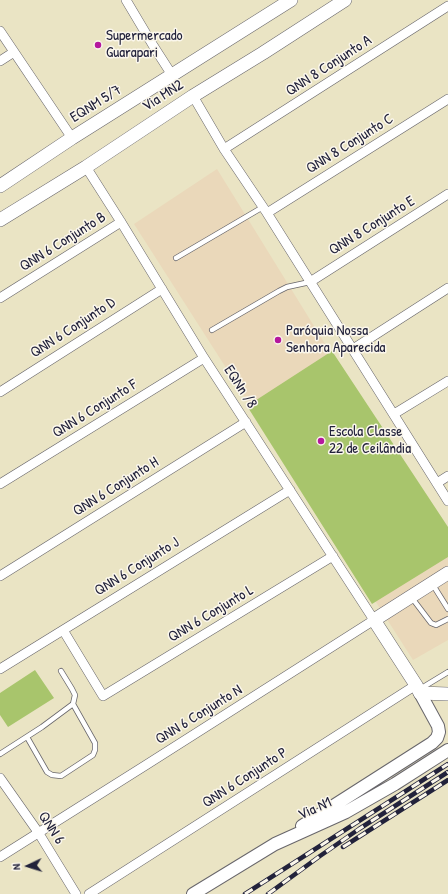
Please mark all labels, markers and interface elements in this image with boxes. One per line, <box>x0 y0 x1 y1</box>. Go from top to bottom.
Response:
place label: Supermercado Guarapari <box>106 27 183 62</box>
street label: QNN 8 Conjunto A <box>283 32 375 100</box>
marker: Supermercado Guarapari <box>93 40 103 50</box>
street label: Via MN2 <box>139 76 187 116</box>
street label: EQNM 5/7 <box>67 81 125 127</box>
street label: QNN 8 Conjunto C <box>303 110 397 178</box>
street label: QNN 8 Conjunto E <box>326 192 418 260</box>
street label: QNN 6 Conjunto B <box>17 208 109 276</box>
street label: QNN 6 Conjunto D <box>27 294 119 362</box>
place label: Paróquia Nossa Senhora Aparecida <box>286 322 385 357</box>
marker: Paróquia Nossa Senhora Aparecida <box>273 335 283 345</box>
street label: EQNn /8 <box>220 362 260 412</box>
street label: QNN 6 Conjunto F <box>49 376 141 442</box>
place label: Escola Classe 22 de Ceilândia <box>329 423 411 458</box>
marker: Escola Classe 22 de Ceilândia <box>316 436 326 446</box>
street label: QNN 6 Conjunto H <box>70 453 162 521</box>
street label: QNN 6 Conjunto J <box>91 534 183 600</box>
street label: QNN 6 Conjunto L <box>165 581 257 647</box>
street label: QNN 6 Conjunto N <box>152 681 246 749</box>
street label: QNN 6 Conjunto P <box>199 744 291 812</box>
street label: Via N1 <box>296 794 334 824</box>
street label: QNN 6 <box>34 808 68 848</box>
north arrow <box>8 846 48 886</box>
text: N <box>9 863 23 870</box>

